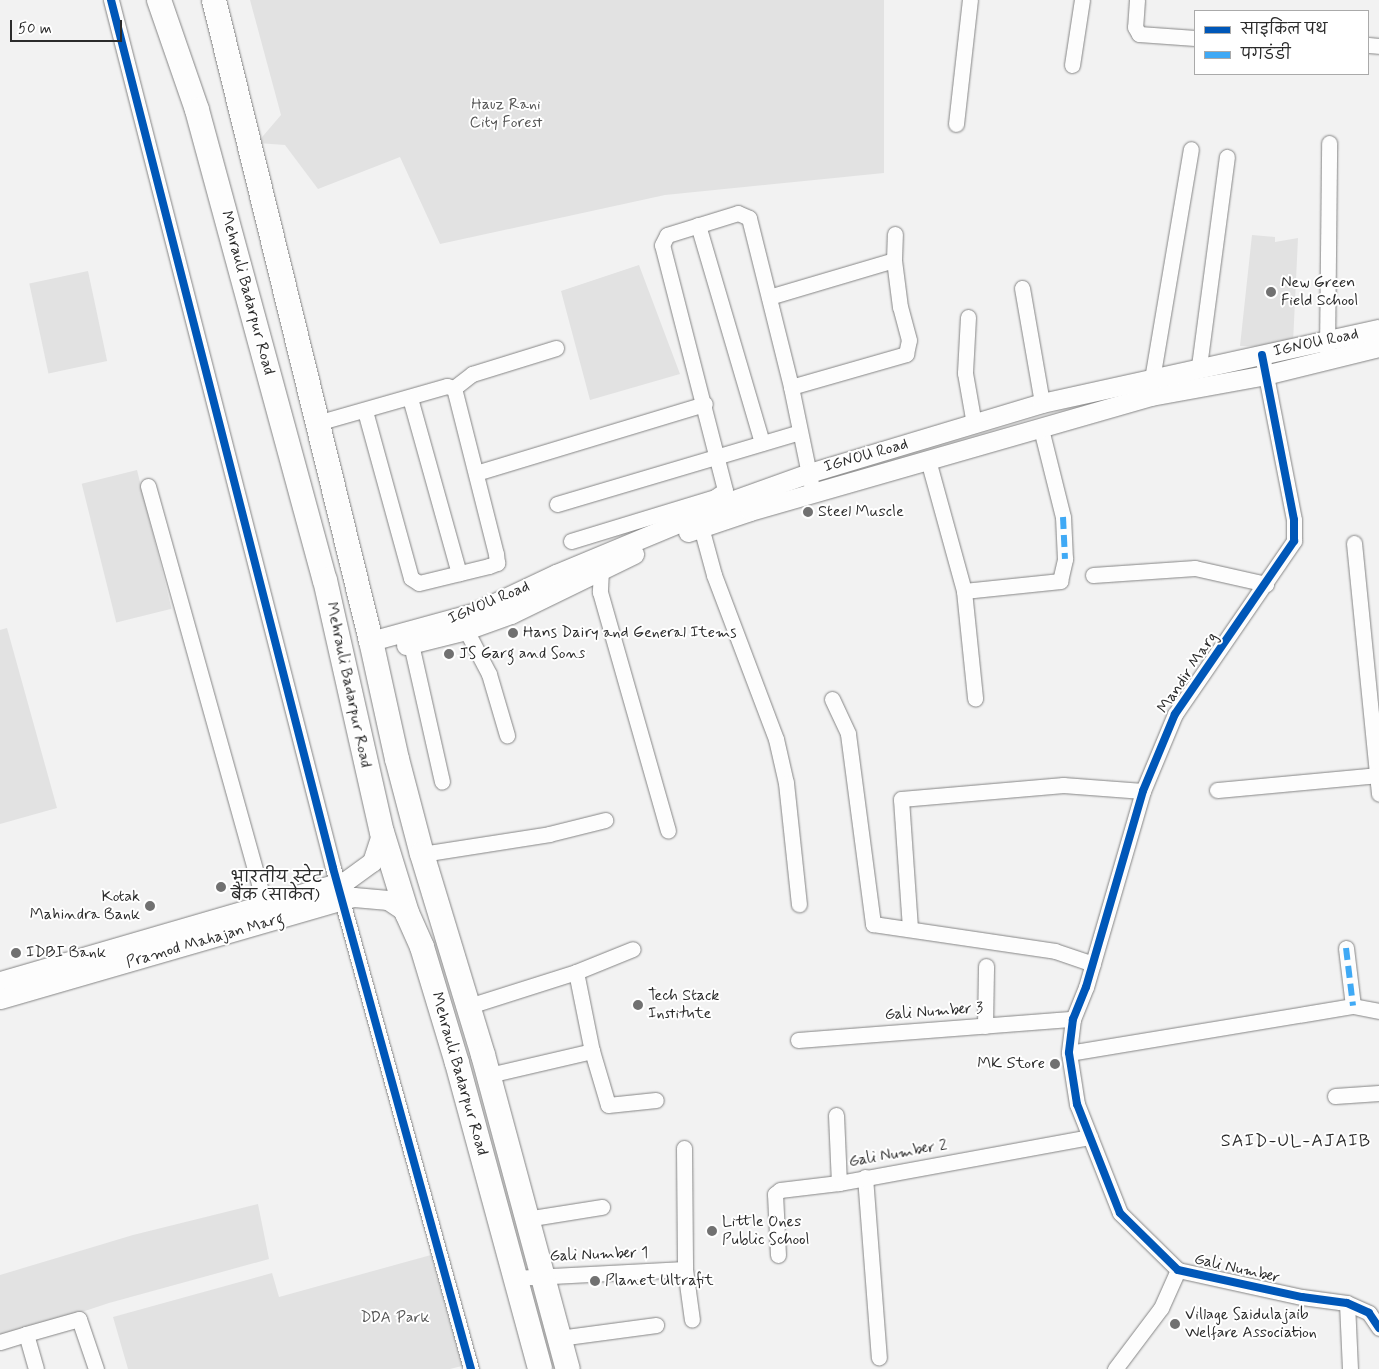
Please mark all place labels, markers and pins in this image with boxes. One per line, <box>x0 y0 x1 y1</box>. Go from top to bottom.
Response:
place label: New Green Field School <box>1281 273 1358 311</box>
marker: New Green Field School <box>1265 286 1277 298</box>
place label: Steel Muscle <box>818 502 902 522</box>
marker: Steel Muscle <box>802 506 814 518</box>
place label: Hans Dairy and General Items <box>523 623 737 643</box>
marker: Hans Dairy and General Items <box>507 627 519 639</box>
place label: JS Garg and Sons <box>459 644 577 664</box>
marker: JS Garg and Sons <box>443 648 455 660</box>
place label: भारतीय स्टेट बैंक (साकेत) <box>231 868 323 906</box>
marker: भारतीय स्टेट बैंक (साकेत) <box>215 881 227 893</box>
place label: Kotak Mahindra Bank <box>30 887 140 925</box>
marker: Kotak Mahindra Bank <box>144 900 156 912</box>
place label: IDBI Bank <box>26 943 104 963</box>
marker: IDBI Bank <box>10 947 22 959</box>
place label: Tech Stack Institute <box>648 986 719 1024</box>
marker: Tech Stack Institute <box>632 999 644 1011</box>
place label: MK Store <box>980 1054 1045 1074</box>
marker: MK Store <box>1049 1058 1061 1070</box>
place label: Little Ones Public School <box>722 1212 810 1250</box>
marker: Little Ones Public School <box>706 1225 718 1237</box>
place label: Planet Ultrafit <box>605 1271 713 1291</box>
marker: Planet Ultrafit <box>589 1275 601 1287</box>
place label: Village Saidulajaib Welfare Association <box>1185 1305 1317 1343</box>
marker: Village Saidulajaib Welfare Association <box>1169 1318 1181 1330</box>

